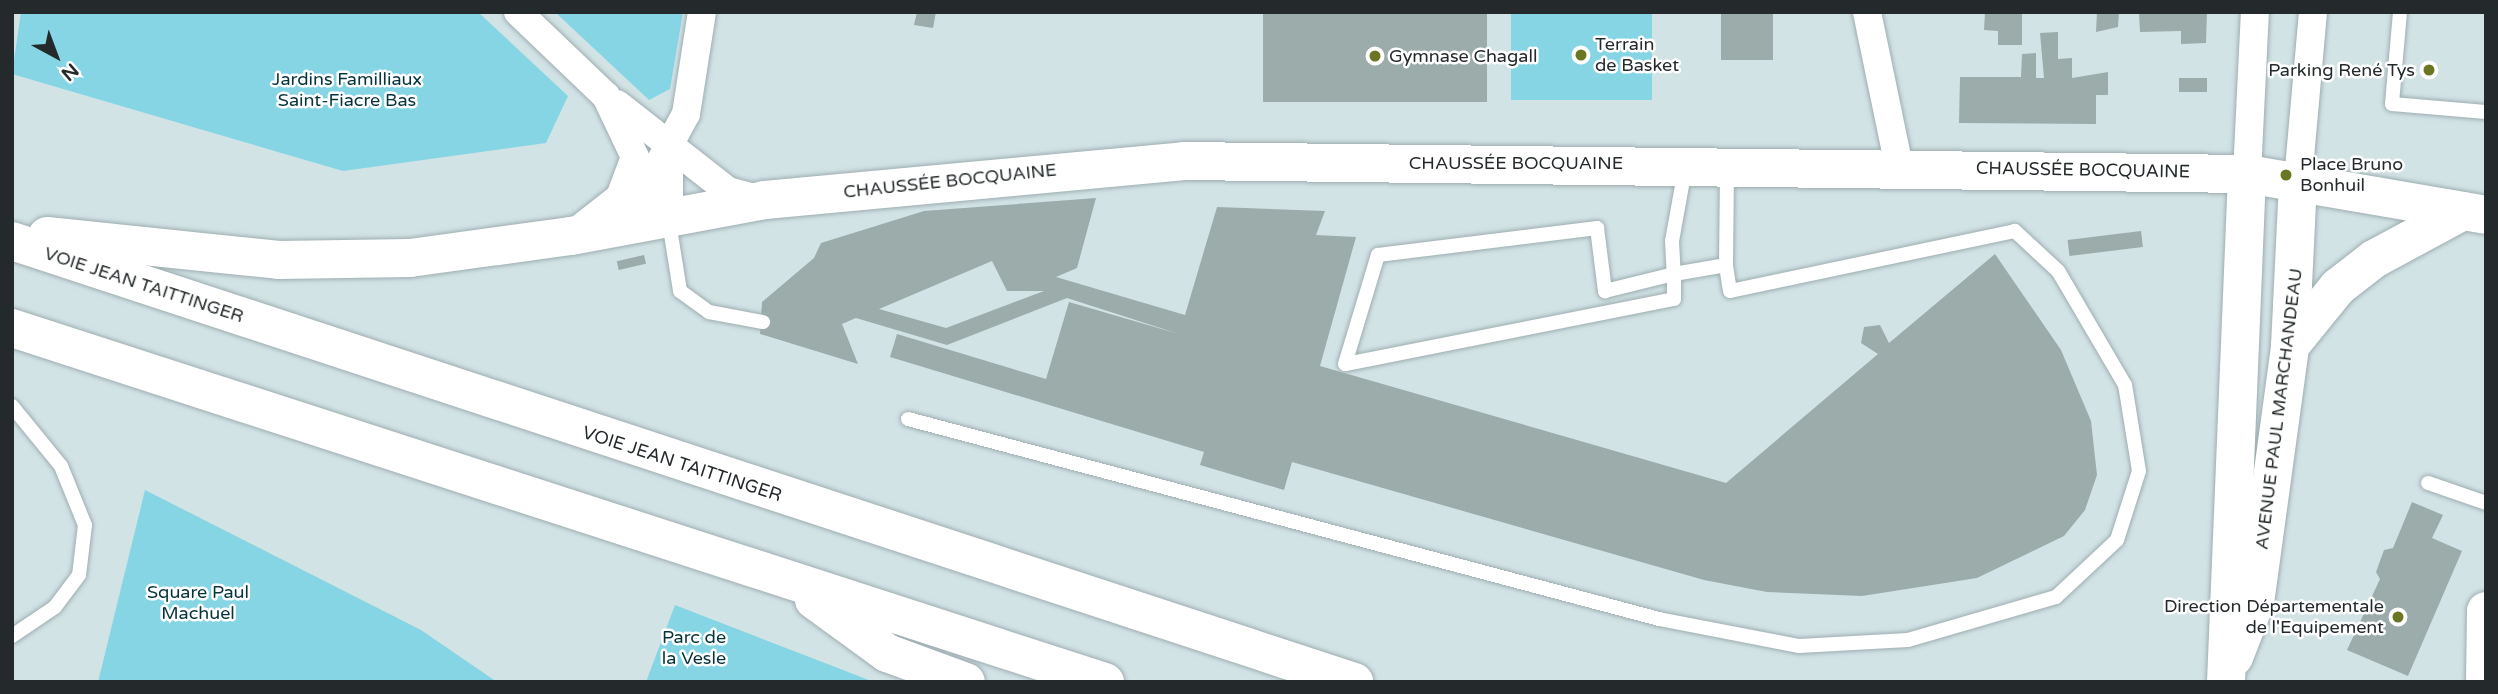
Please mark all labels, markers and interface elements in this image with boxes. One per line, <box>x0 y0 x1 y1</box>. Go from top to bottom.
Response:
north arrow <box>21 21 91 91</box>
place label: Terrain de Basket <box>1595 34 1679 76</box>
place label: Gymnase Chagall <box>1389 45 1537 67</box>
marker: Terrain de Basket <box>1573 47 1589 63</box>
marker: Gymnase Chagall <box>1367 48 1383 64</box>
text: N <box>57 59 83 85</box>
place label: Parking René Tys <box>2268 59 2415 81</box>
marker: Parking René Tys <box>2421 62 2437 78</box>
park label: Jardins Familliaux Saint-Fiacre Bas <box>272 69 422 112</box>
street label: CHAUSSÉE BOCQUAINE <box>1409 152 1623 174</box>
place label: Place Bruno Bonhuil <box>2300 154 2403 196</box>
street label: CHAUSSÉE BOCQUAINE <box>1976 157 2190 183</box>
street label: CHAUSSÉE BOCQUAINE <box>842 159 1058 203</box>
marker: Place Bruno Bonhuil <box>2278 167 2294 183</box>
street label: VOIE JEAN TAITTINGER <box>42 243 246 327</box>
street label: AVENUE PAUL MARCHANDEAU <box>2251 267 2307 551</box>
street label: VOIE JEAN TAITTINGER <box>580 422 784 506</box>
park label: Square Paul Machuel <box>147 582 249 624</box>
place label: Direction Départementale de l'Equipement <box>2164 596 2384 638</box>
marker: Direction Départementale de l'Equipement <box>2390 609 2406 625</box>
park label: Parc de la Vesle <box>662 627 726 670</box>

